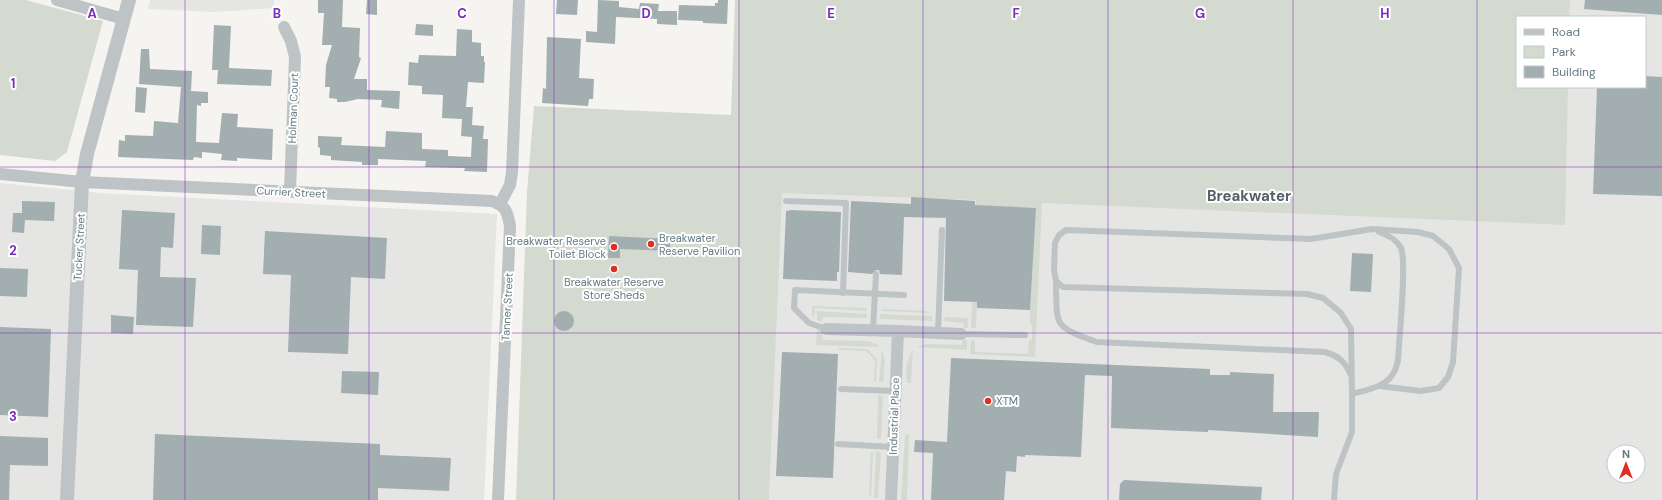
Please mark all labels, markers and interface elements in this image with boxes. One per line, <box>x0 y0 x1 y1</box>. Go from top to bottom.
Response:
text: A <box>87 5 97 22</box>
text: B <box>273 5 281 22</box>
text: C <box>457 5 467 22</box>
text: D <box>641 5 651 22</box>
text: E <box>827 5 835 22</box>
text: F <box>1012 5 1020 22</box>
text: G <box>1195 5 1205 22</box>
text: H <box>1380 5 1390 22</box>
legend <box>1516 16 1646 88</box>
text: Road <box>1552 24 1580 40</box>
text: Park <box>1552 44 1576 60</box>
text: Building <box>1552 64 1596 80</box>
street label: Holman Court <box>285 72 301 144</box>
text: 1 <box>11 75 15 92</box>
street label: Currier Street <box>256 183 326 201</box>
district label: Breakwater <box>1207 186 1291 206</box>
street label: Tucker Street <box>70 213 88 281</box>
place label: Breakwater Reserve Pavilion <box>659 231 740 258</box>
place label: Breakwater Reserve Toilet Block <box>506 234 606 261</box>
marker: Breakwater Reserve Pavilion <box>646 239 656 249</box>
text: 2 <box>9 242 17 259</box>
marker: Breakwater Reserve Toilet Block <box>609 242 619 252</box>
marker: Breakwater Reserve Store Sheds <box>609 264 619 274</box>
street label: Tanner Street <box>498 272 516 342</box>
place label: Breakwater Reserve Store Sheds <box>564 275 664 302</box>
street label: Industrial Place <box>886 377 902 455</box>
place label: XTM <box>996 394 1018 408</box>
marker: XTM <box>983 396 993 406</box>
text: 3 <box>9 408 17 425</box>
north arrow <box>1606 444 1646 484</box>
text: N <box>1622 447 1630 461</box>

